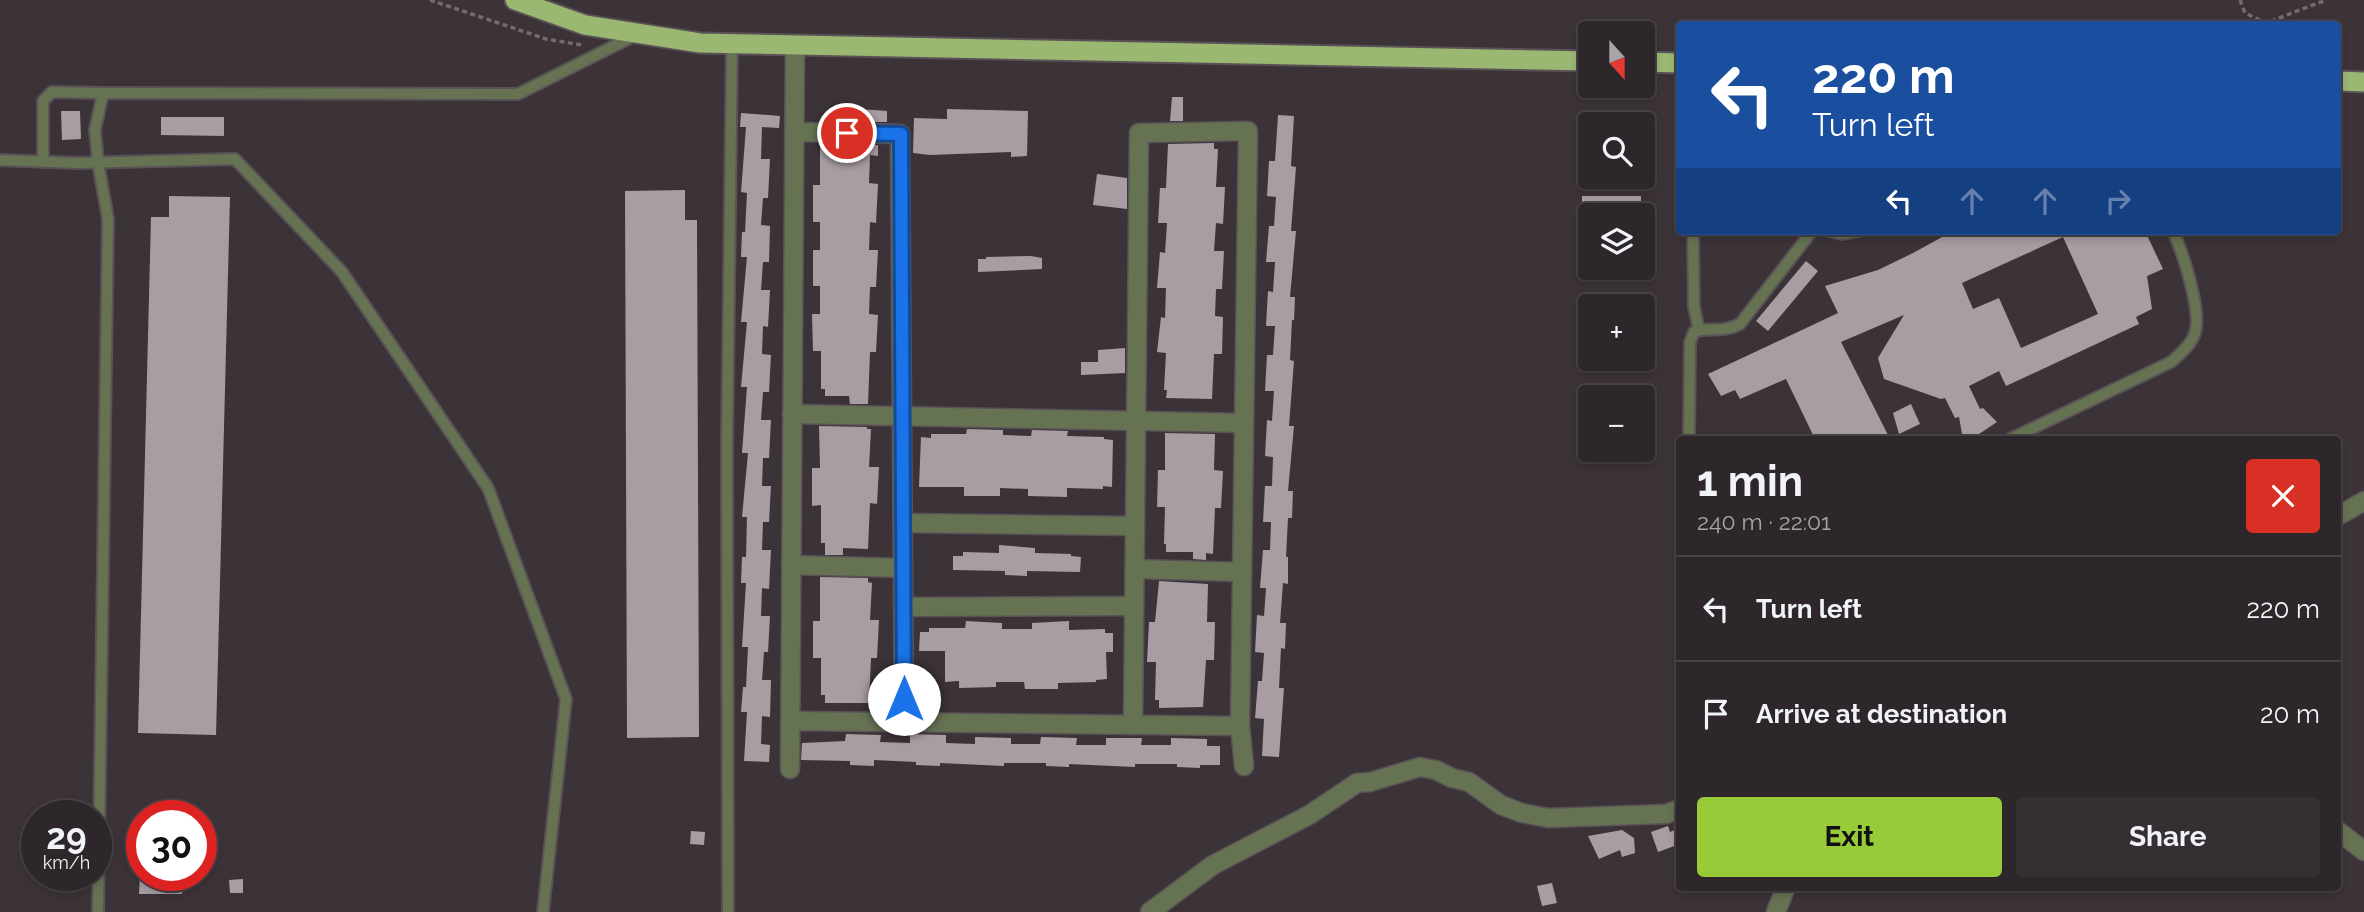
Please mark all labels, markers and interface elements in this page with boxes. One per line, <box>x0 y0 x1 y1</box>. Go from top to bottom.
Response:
north arrow <box>1578 21 1656 98</box>
map controls <box>1578 21 1655 462</box>
text: 220 m <box>1812 47 1955 104</box>
icon: left <box>1697 49 1788 140</box>
pin <box>817 103 877 163</box>
text: Turn left <box>1812 106 1934 143</box>
button: search <box>1578 112 1655 189</box>
icon: arrive <box>828 114 866 152</box>
icon: left <box>1880 182 1918 220</box>
icon: ahead <box>1953 182 1991 220</box>
icon: ahead <box>2026 182 2064 220</box>
icon: right <box>2099 182 2137 220</box>
button: layers <box>1578 203 1655 280</box>
button: + <box>1578 294 1655 371</box>
button: − <box>1578 385 1655 462</box>
text: 1 min <box>1697 457 1803 506</box>
button: close <box>2246 459 2320 533</box>
text: 240 m · 22:01 <box>1697 508 1831 535</box>
icon: left <box>1697 590 1735 628</box>
text: Turn left <box>1756 594 1862 624</box>
text: 220 m <box>2246 594 2320 624</box>
position arrow <box>867 662 941 736</box>
icon: arrive <box>1697 695 1735 733</box>
text: Arrive at destination <box>1756 699 2007 729</box>
text: 20 m <box>2260 699 2320 729</box>
button: Exit <box>1697 797 2002 877</box>
button: Share <box>2016 797 2320 877</box>
speed limit sign: 30 <box>126 800 217 891</box>
text: 29 <box>46 816 87 857</box>
text: km/h <box>43 852 90 873</box>

